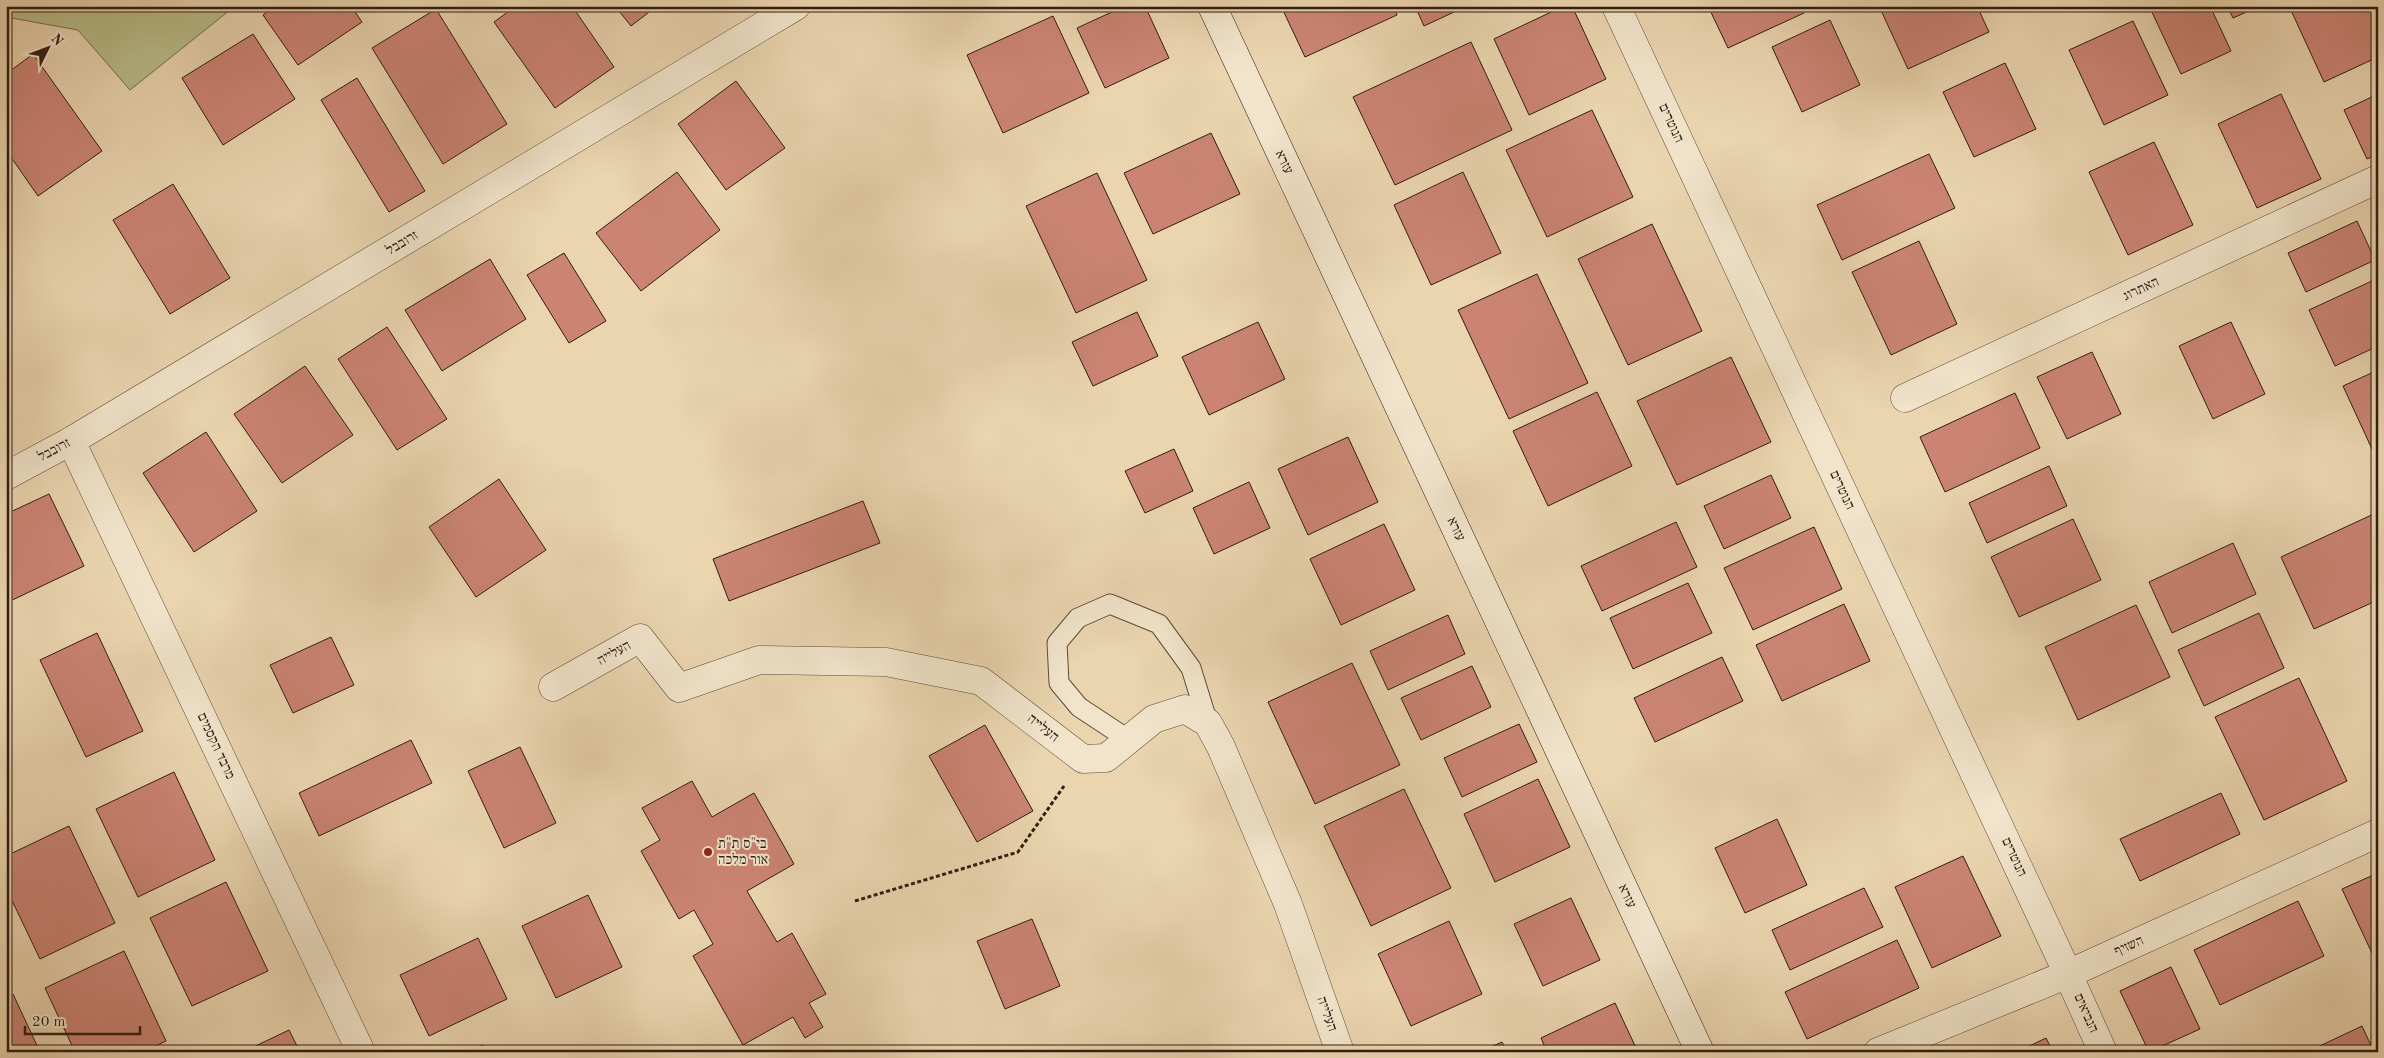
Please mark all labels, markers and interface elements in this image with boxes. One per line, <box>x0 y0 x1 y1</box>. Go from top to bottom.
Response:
north arrow <box>22 22 72 72</box>
text: N <box>48 31 66 49</box>
street label: הנוטרים <box>1656 101 1686 145</box>
street label: עזרא <box>1273 148 1296 176</box>
street label: זרובבל <box>383 227 420 258</box>
street label: האתרוג <box>2121 275 2161 303</box>
street label: זרובבל <box>35 435 72 464</box>
street label: הנוטרים <box>1827 468 1857 512</box>
street label: עזרא <box>1445 515 1468 543</box>
street label: העלייה <box>594 637 633 668</box>
street label: מרבד הקסמים <box>195 711 237 781</box>
street label: העלייה <box>1025 711 1062 745</box>
street label: הנוטרים <box>1999 835 2029 879</box>
place label: בי"ס ת"ת אור מלכה <box>718 837 768 867</box>
marker: בי"ס ת"ת אור מלכה <box>702 846 714 858</box>
street label: עזרא <box>1616 882 1639 910</box>
street label: השזיף <box>2112 933 2146 959</box>
street label: הנביאים <box>2071 991 2101 1035</box>
street label: העלייה <box>1315 994 1340 1033</box>
scale bar <box>25 1003 140 1035</box>
text: 20 m <box>32 1015 66 1030</box>

